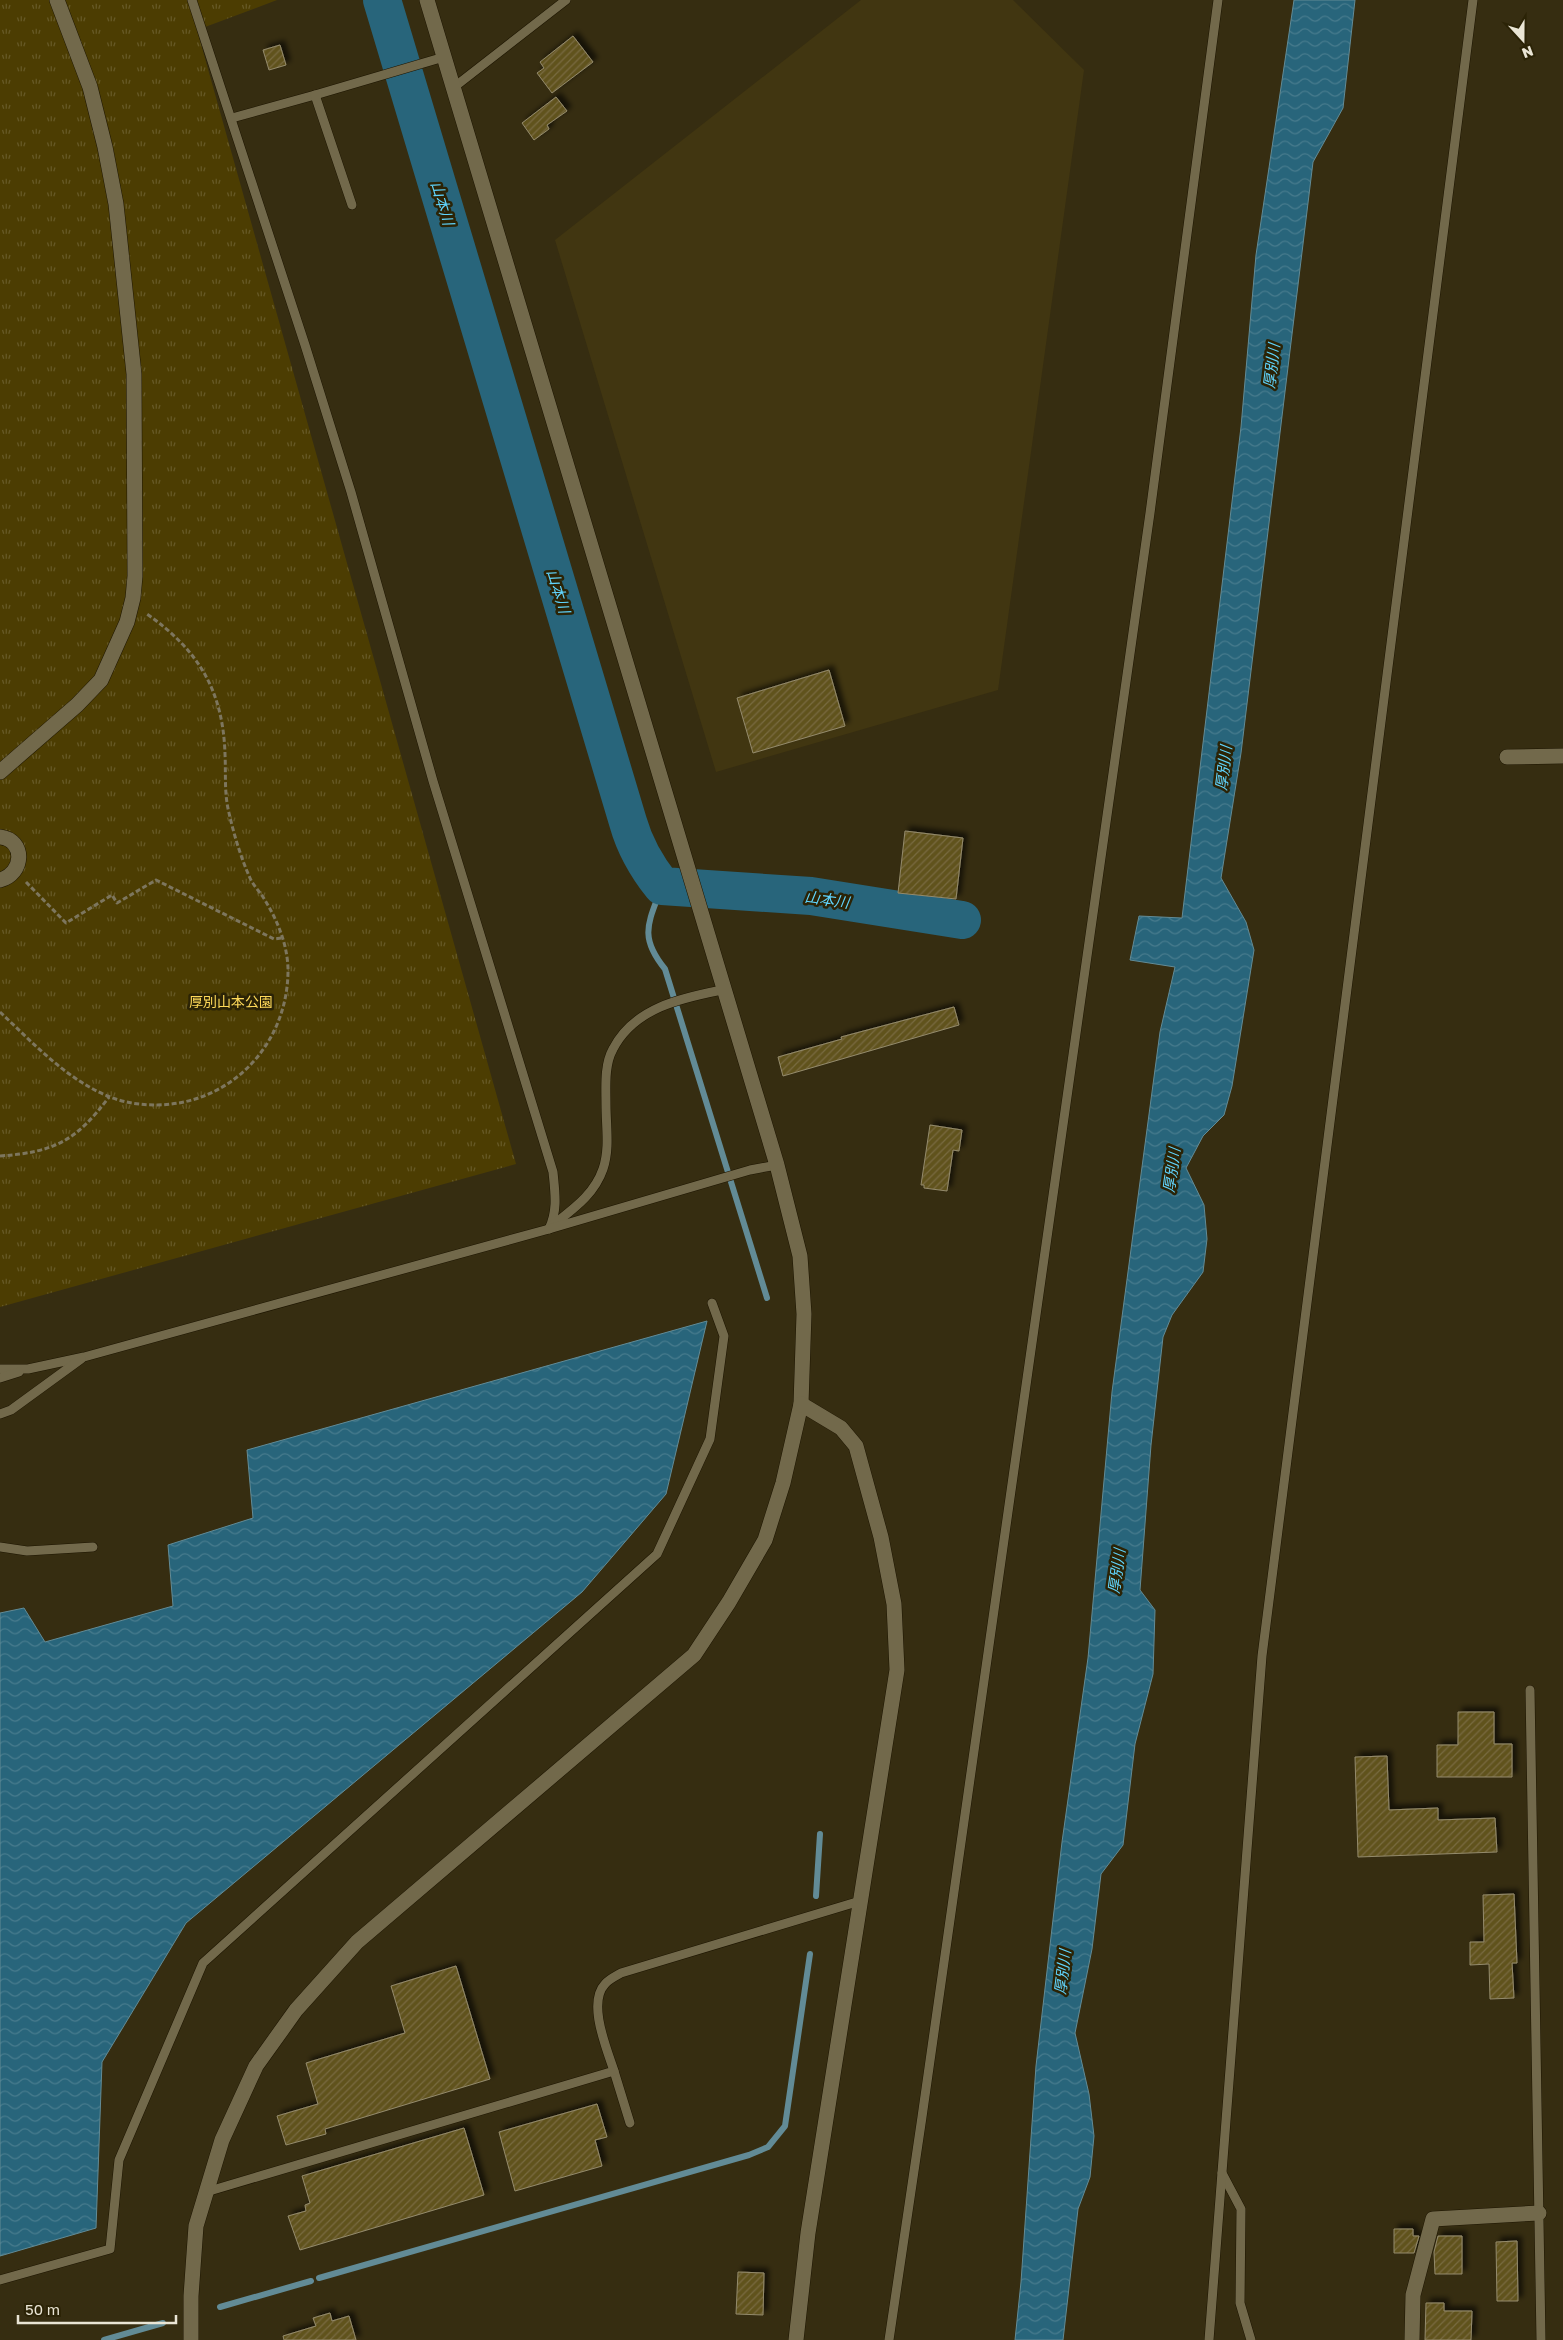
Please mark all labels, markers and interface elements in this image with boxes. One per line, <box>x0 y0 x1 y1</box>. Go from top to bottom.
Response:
north arrow <box>1498 15 1548 65</box>
text: N <box>1520 43 1536 62</box>
water label: 山本川 <box>428 179 459 229</box>
water label: 厚別川 <box>1259 341 1283 389</box>
water label: 山本川 <box>544 567 575 617</box>
water label: 厚別川 <box>1211 743 1235 791</box>
water label: 山本川 <box>803 887 853 911</box>
park label: 厚別山本公園 <box>189 993 273 1010</box>
water label: 厚別川 <box>1159 1144 1183 1194</box>
water label: 厚別川 <box>1104 1545 1128 1595</box>
water label: 厚別川 <box>1050 1947 1074 1995</box>
scale bar <box>18 2292 175 2324</box>
text: 50 m <box>25 2300 60 2318</box>

